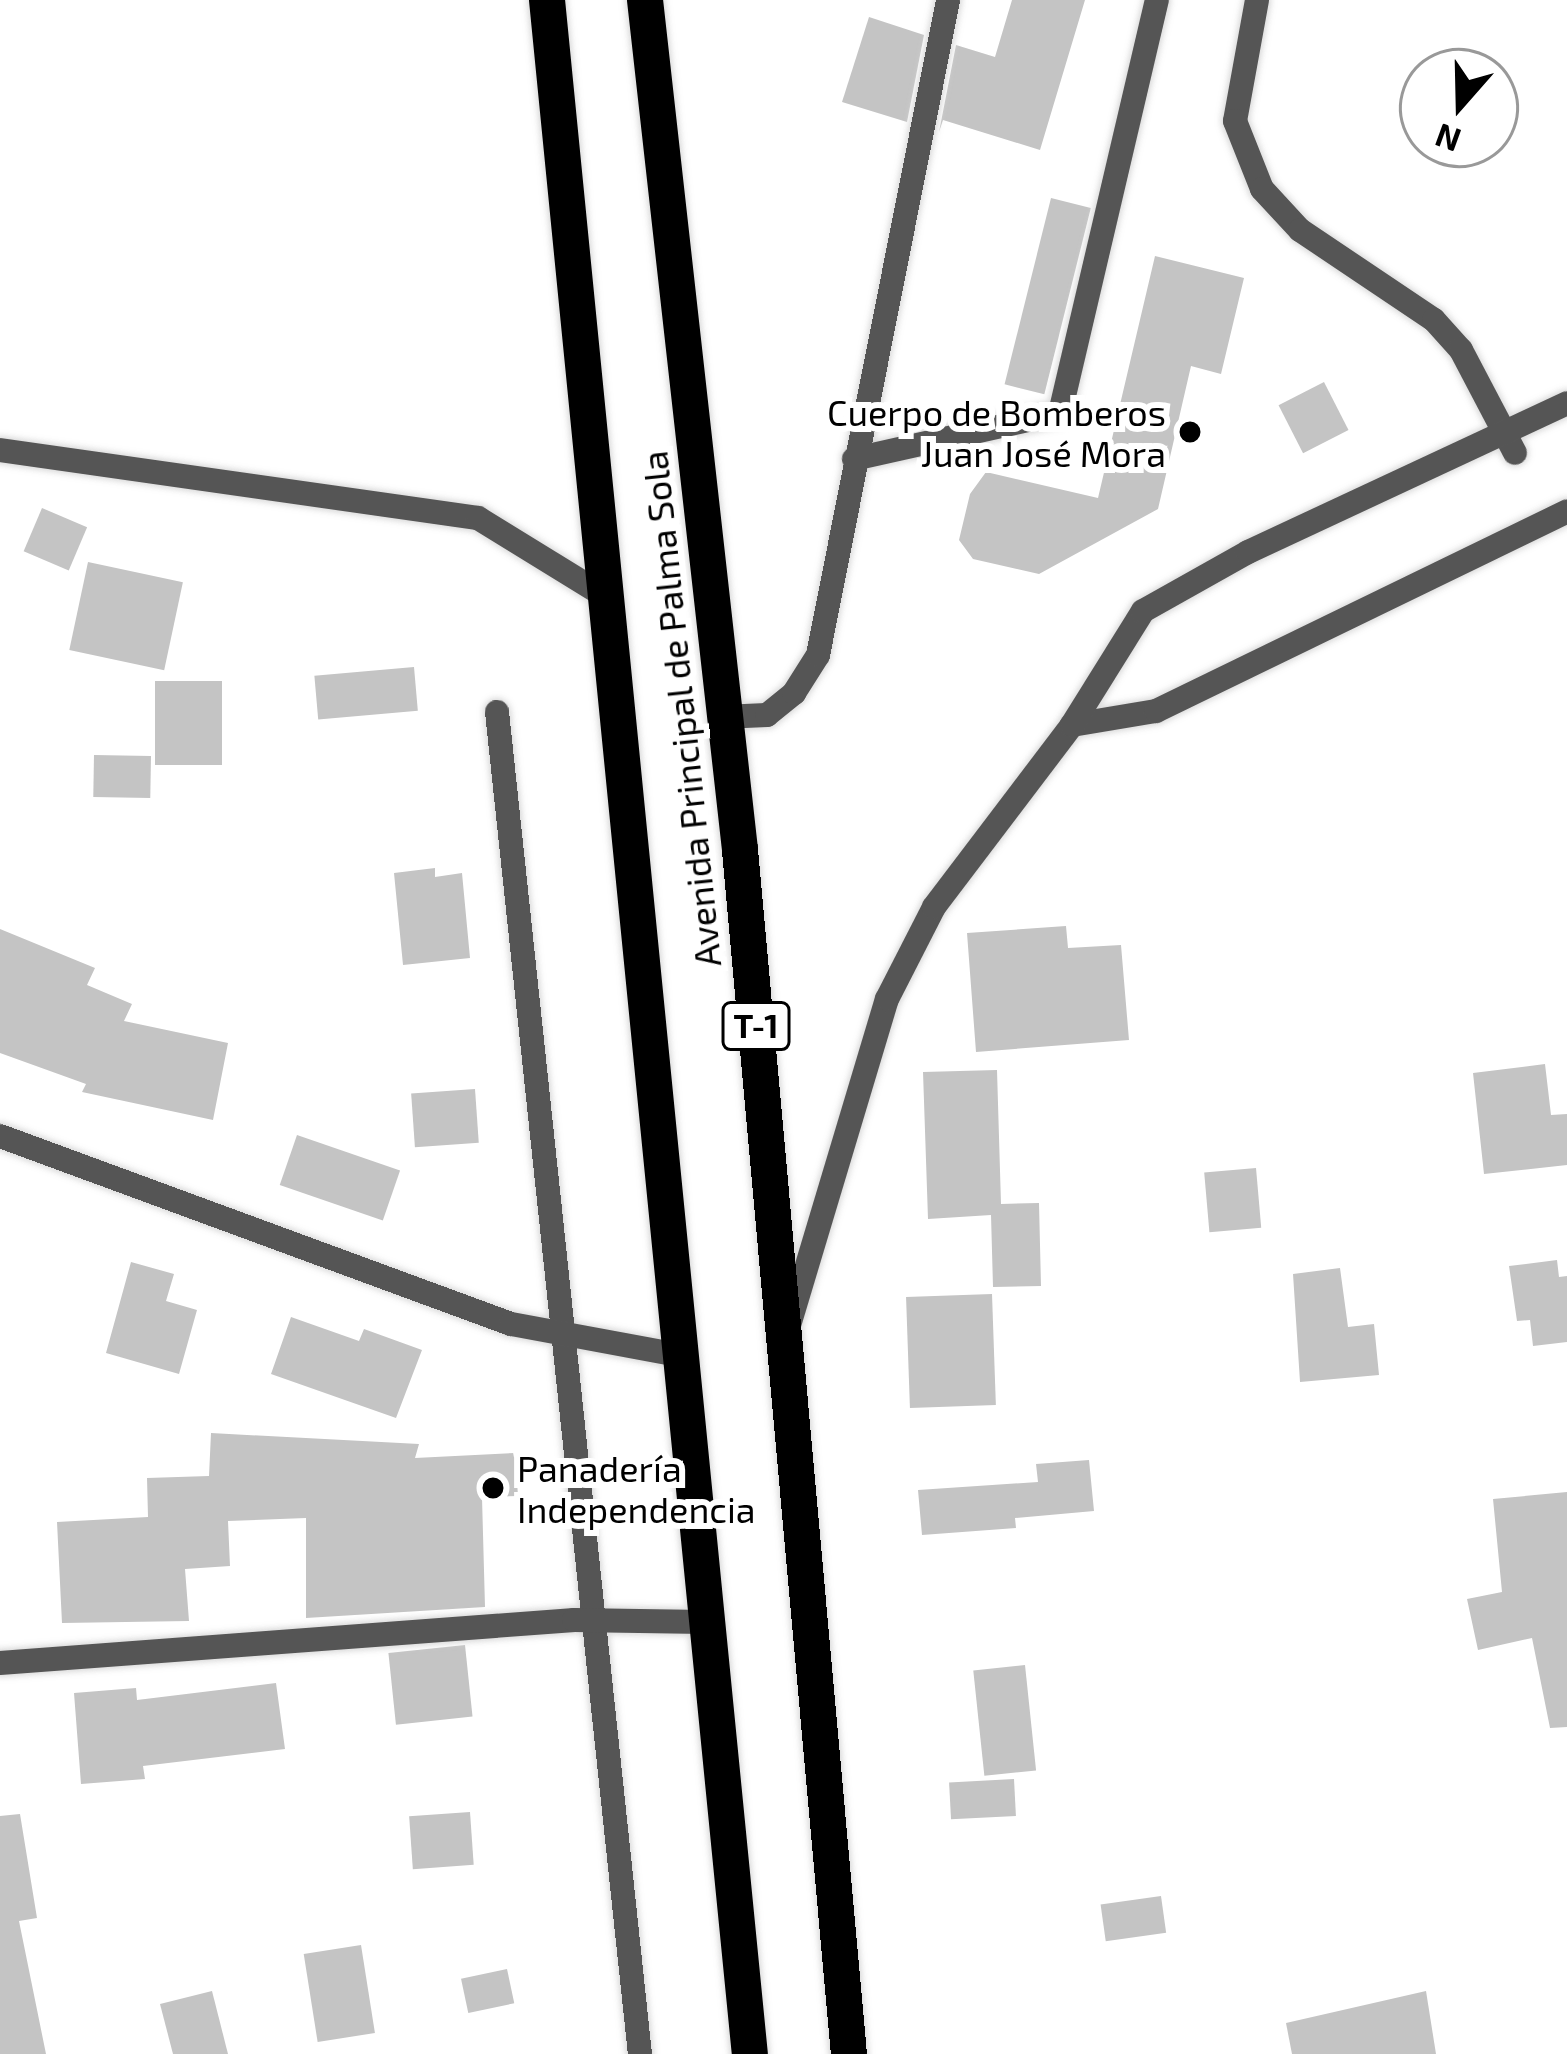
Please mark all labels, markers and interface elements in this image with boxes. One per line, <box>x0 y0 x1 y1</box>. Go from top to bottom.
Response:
north arrow <box>1399 48 1519 168</box>
text: N <box>1430 116 1466 162</box>
place label: Cuerpo de Bomberos Juan José Mora <box>827 389 1166 474</box>
marker: Cuerpo de Bomberos Juan José Mora <box>1177 419 1203 445</box>
street label: Avenida Principal de Palma Sola <box>631 448 729 970</box>
road number: T-1 <box>720 999 792 1053</box>
place label: Panadería Independencia <box>517 1445 756 1530</box>
marker: Panadería Independencia <box>480 1475 506 1501</box>

